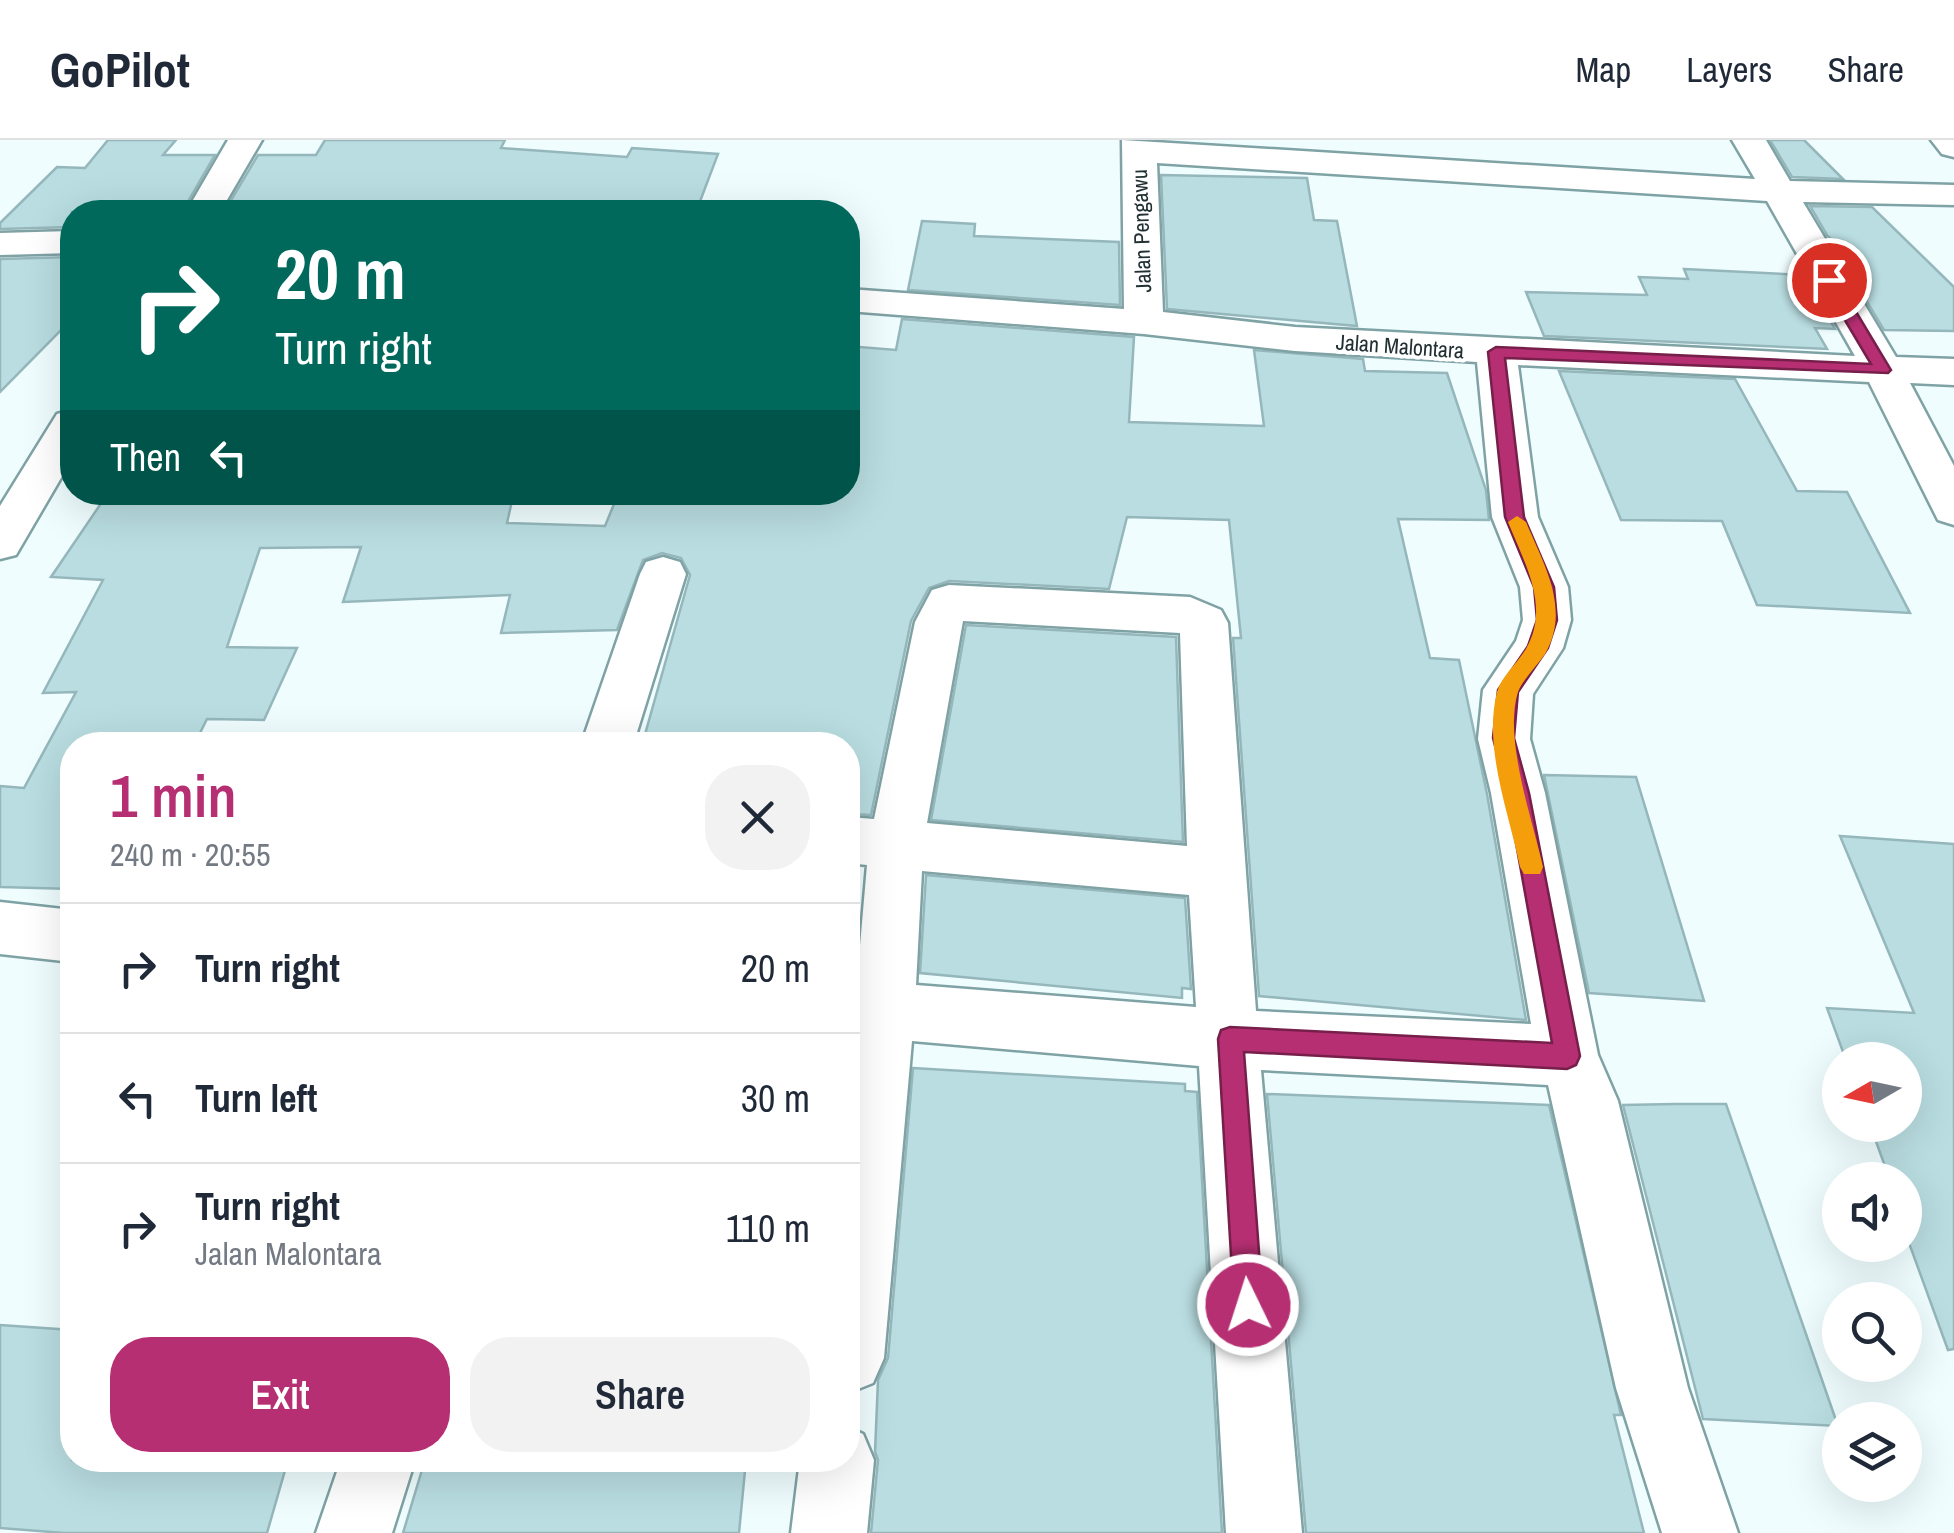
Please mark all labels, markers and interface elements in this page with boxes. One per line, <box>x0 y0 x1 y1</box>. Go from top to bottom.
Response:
text: GoPilot <box>50 37 190 102</box>
text: Map <box>1575 46 1631 93</box>
text: Layers <box>1686 46 1772 93</box>
text: Share <box>1827 46 1904 93</box>
street label: Jalan Pengawu <box>1124 169 1158 293</box>
text: 20 m <box>275 227 406 321</box>
pin <box>1787 238 1872 323</box>
icon: right <box>110 240 240 370</box>
icon: arrive <box>1802 253 1857 308</box>
text: Turn right <box>275 317 432 378</box>
street label: Jalan Malontara <box>1335 327 1465 365</box>
icon: left <box>201 430 256 485</box>
text: Then <box>110 432 181 483</box>
text: 1 min <box>110 755 237 836</box>
button: close <box>705 765 810 870</box>
text: 240 m · 20:55 <box>110 833 270 876</box>
icon: right <box>110 941 165 996</box>
text: Turn right <box>195 943 340 994</box>
text: 20 m <box>741 943 810 994</box>
north arrow <box>1822 1042 1922 1142</box>
map controls <box>1822 1042 1922 1502</box>
icon: left <box>110 1071 165 1126</box>
text: Turn left <box>195 1073 317 1124</box>
text: 30 m <box>741 1073 810 1124</box>
button: sound <box>1822 1162 1922 1262</box>
text: Turn right <box>195 1181 340 1232</box>
icon: right <box>110 1201 165 1256</box>
text: 110 m <box>726 1203 810 1254</box>
text: Jalan Malontara <box>195 1232 382 1275</box>
position arrow <box>1196 1253 1300 1357</box>
button: search <box>1822 1282 1922 1382</box>
button: Exit <box>110 1337 450 1452</box>
button: Share <box>470 1337 810 1452</box>
button: layers <box>1822 1402 1922 1502</box>

